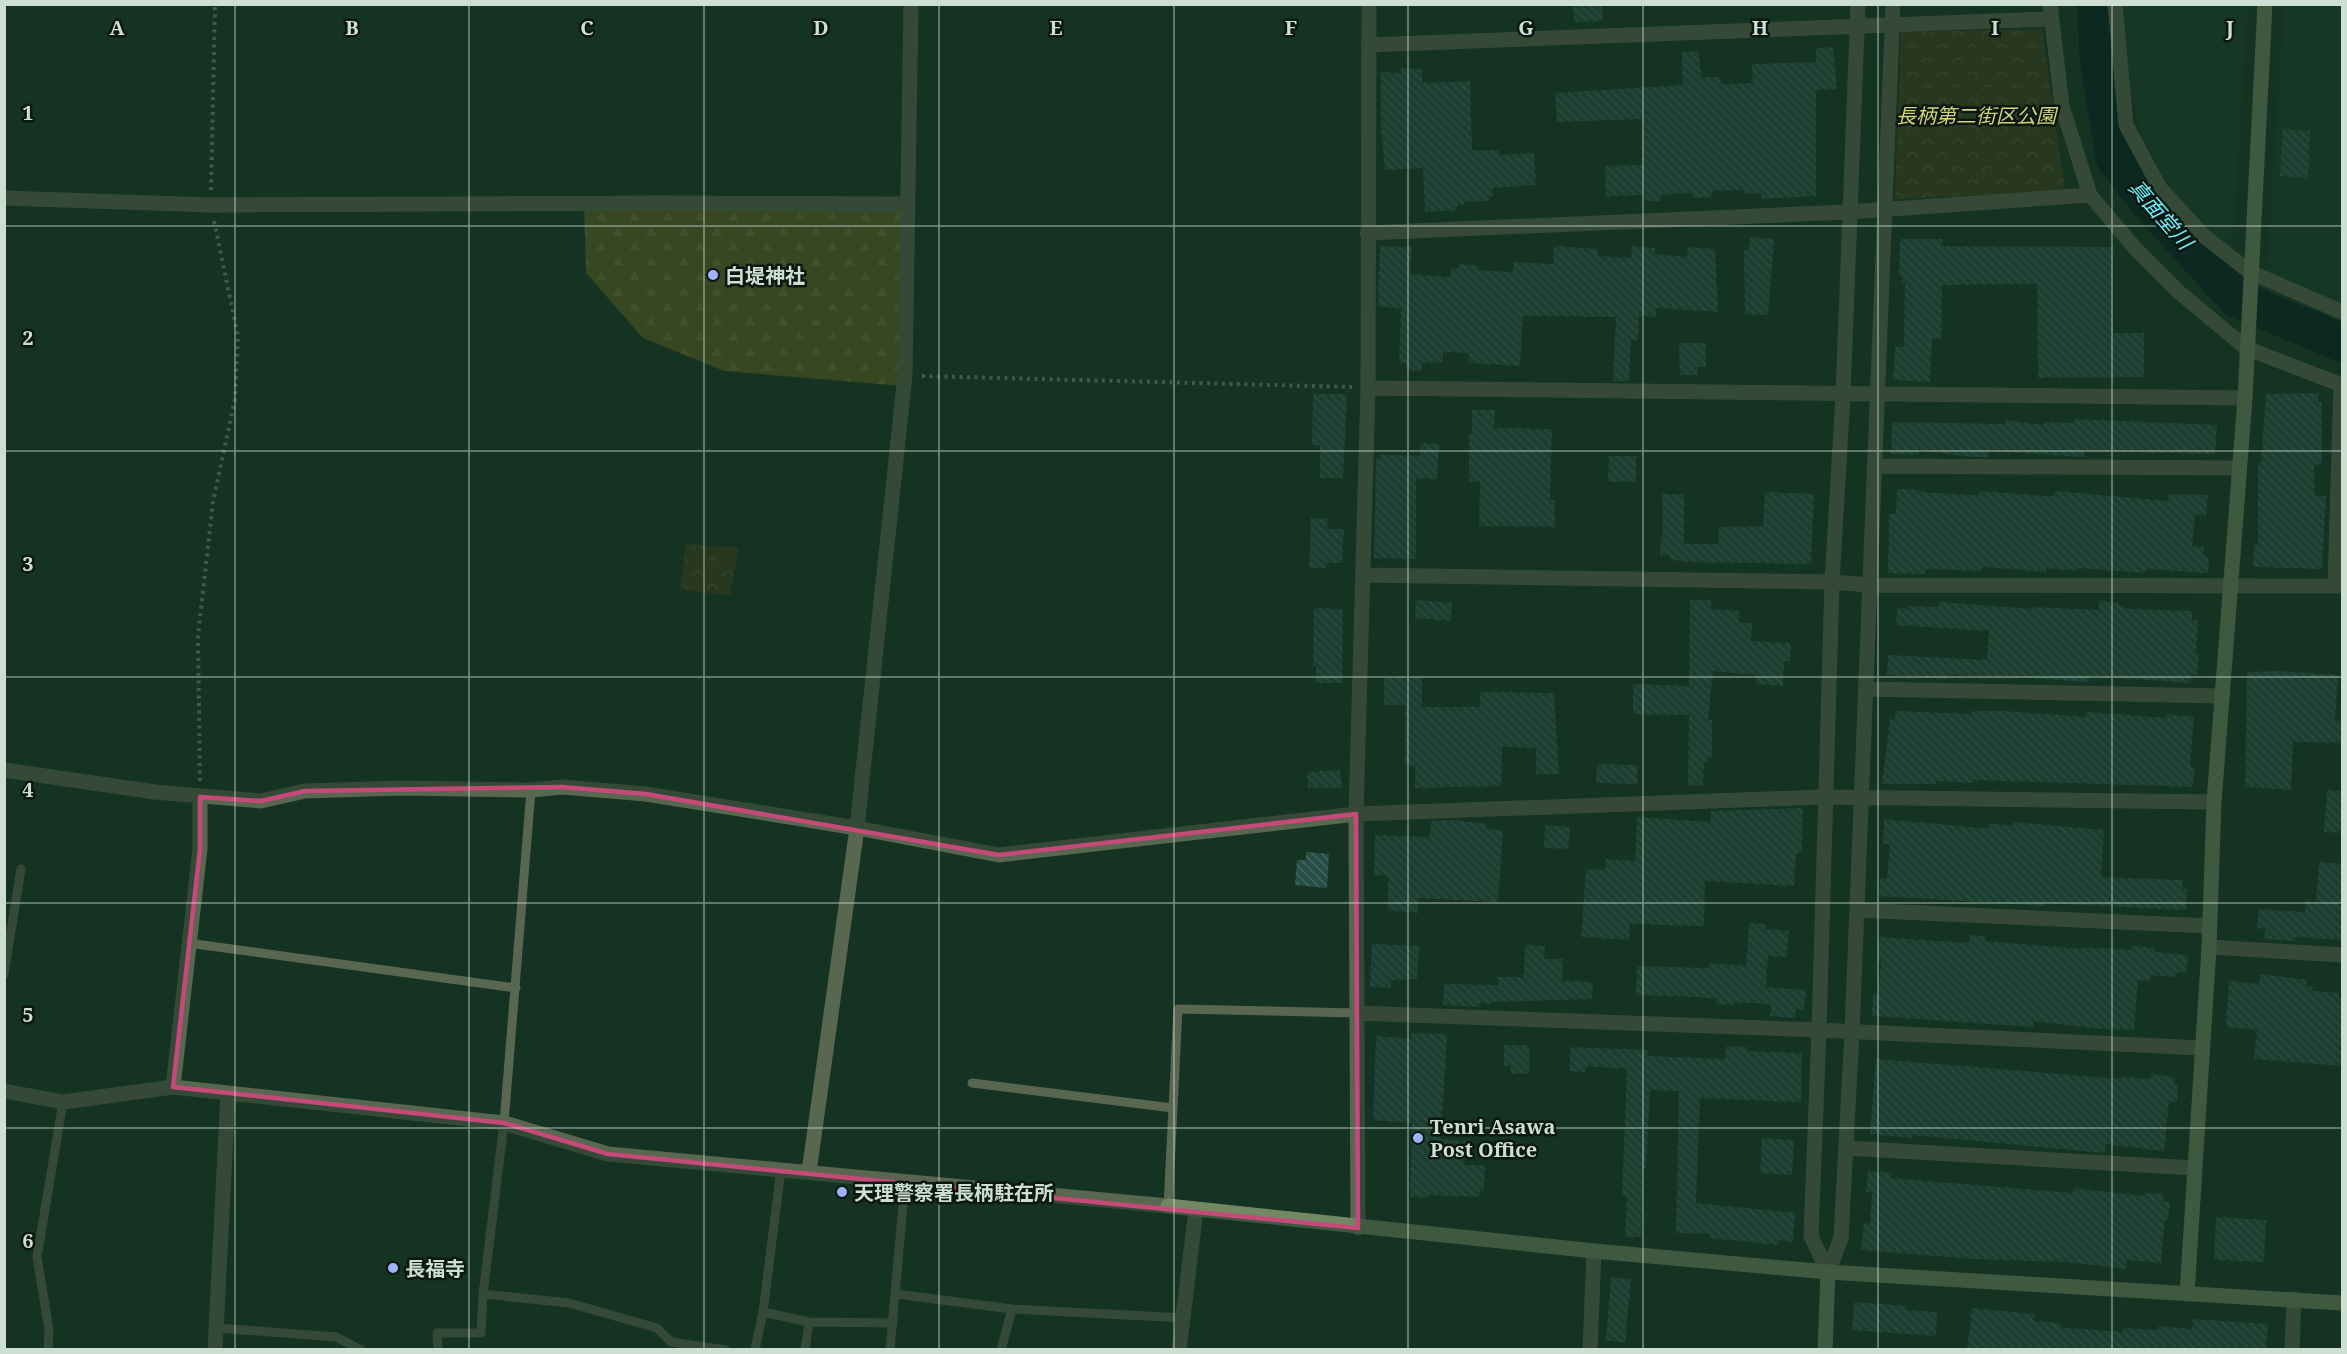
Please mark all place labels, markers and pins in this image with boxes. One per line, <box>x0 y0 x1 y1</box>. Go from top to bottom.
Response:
place label: 白堤神社 <box>725 262 805 289</box>
marker: 白堤神社 <box>706 268 720 282</box>
place label: Tenri Asawa Post Office <box>1430 1113 1556 1163</box>
marker: Tenri Asawa Post Office <box>1411 1131 1425 1145</box>
place label: 天理警察署長柄駐在所 <box>854 1179 1054 1206</box>
marker: 天理警察署長柄駐在所 <box>835 1185 849 1199</box>
place label: 長福寺 <box>405 1255 465 1282</box>
marker: 長福寺 <box>386 1261 400 1275</box>

